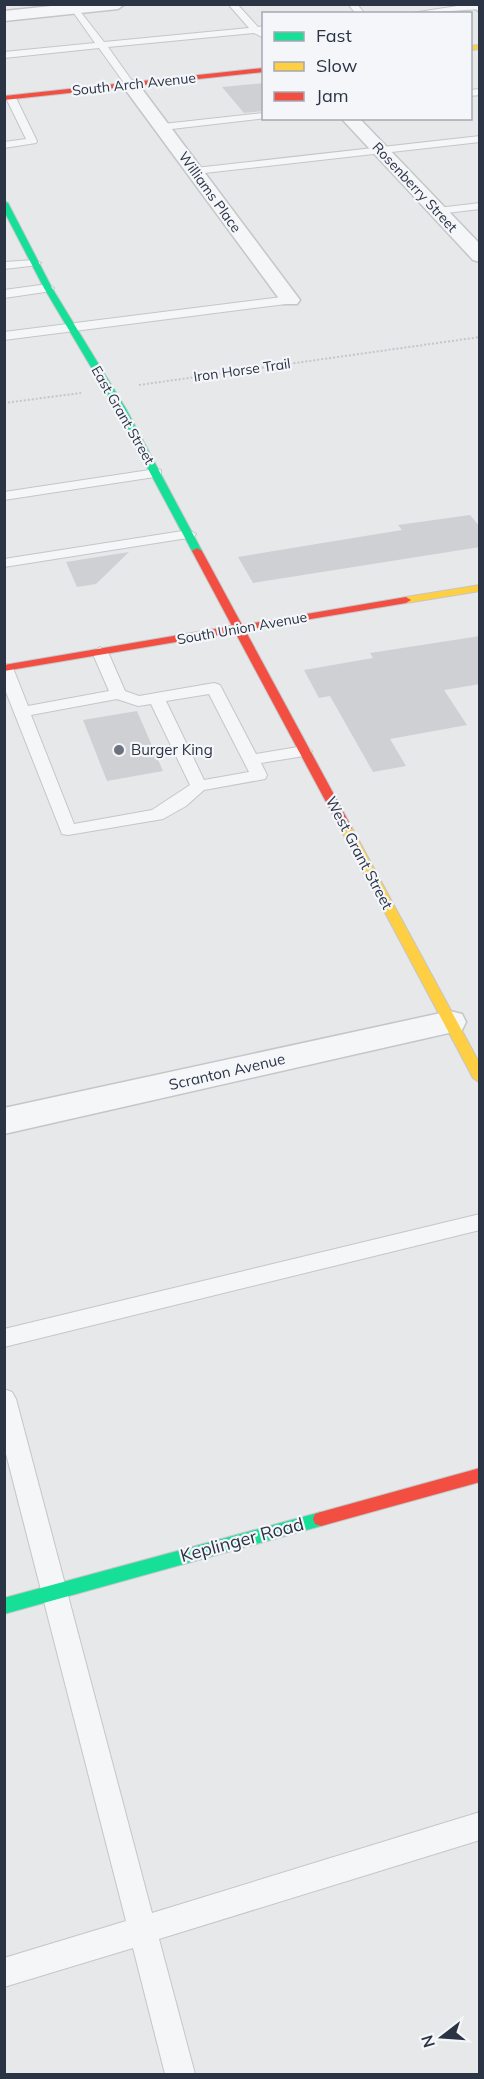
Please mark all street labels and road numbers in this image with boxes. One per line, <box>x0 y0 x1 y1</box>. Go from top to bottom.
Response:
street label: South Arch Avenue <box>71 69 197 99</box>
street label: Rosenberry Street <box>369 138 461 236</box>
street label: Williams Place <box>175 148 245 236</box>
street label: Iron Horse Trail <box>192 354 292 386</box>
street label: East Grant Street <box>87 362 159 468</box>
street label: South Union Avenue <box>175 608 309 648</box>
street label: West Grant Street <box>322 793 397 913</box>
street label: Scranton Avenue <box>167 1049 287 1094</box>
street label: Keplinger Road <box>178 1512 306 1567</box>

